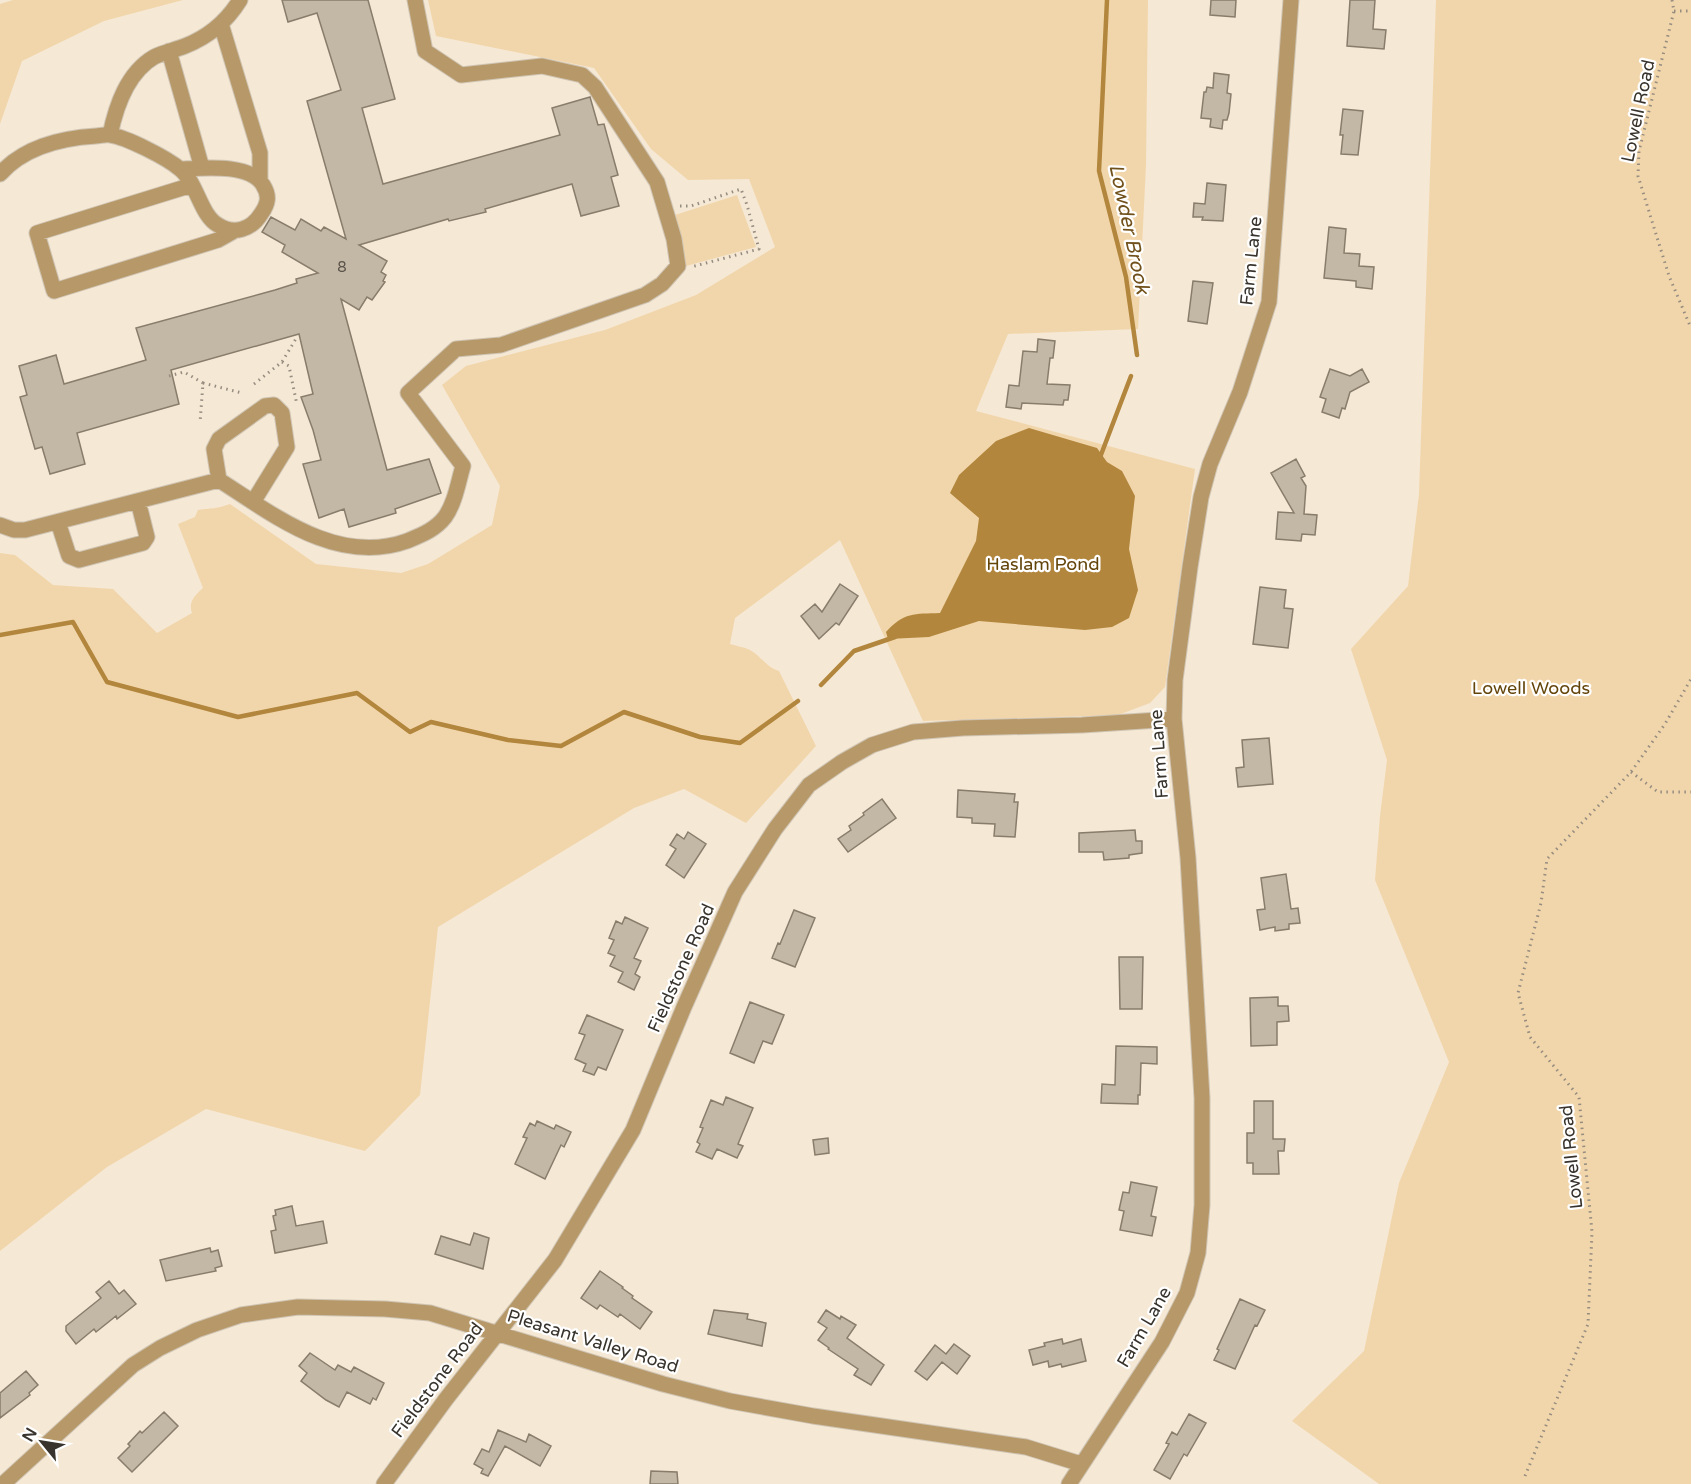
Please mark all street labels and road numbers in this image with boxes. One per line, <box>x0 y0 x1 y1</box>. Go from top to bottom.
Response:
street label: Lowell Road <box>1616 58 1660 164</box>
street label: Farm Lane <box>1235 215 1267 307</box>
street label: Farm Lane <box>1145 709 1173 799</box>
street label: Fieldstone Road <box>643 900 719 1036</box>
street label: Lowell Road <box>1555 1104 1587 1210</box>
street label: Farm Lane <box>1112 1283 1176 1371</box>
street label: Pleasant Valley Road <box>505 1304 681 1378</box>
street label: Fieldstone Road <box>387 1318 487 1442</box>

